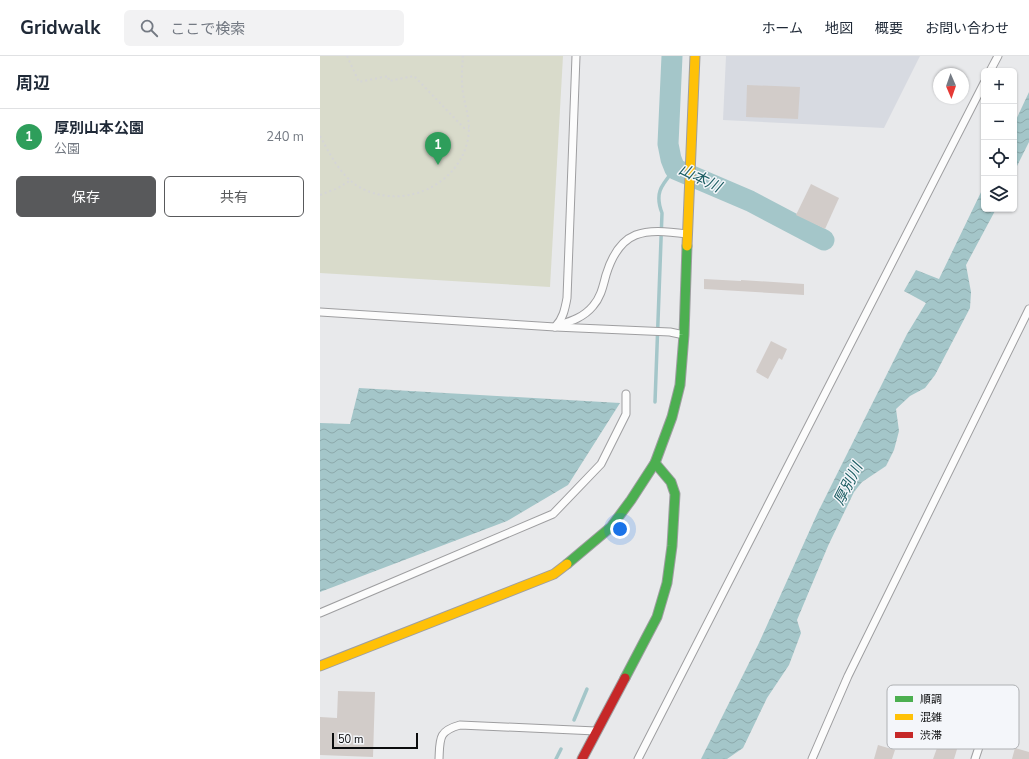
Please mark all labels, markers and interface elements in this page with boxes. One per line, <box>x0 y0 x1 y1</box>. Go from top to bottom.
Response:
search box <box>124 10 404 46</box>
text: Gridwalk <box>20 15 100 41</box>
icon: search <box>138 17 160 39</box>
text: ここで検索 <box>170 19 245 39</box>
text: ホーム <box>761 19 803 38</box>
text: 地図 <box>825 19 853 38</box>
text: 概要 <box>875 19 903 38</box>
text: お問い合わせ <box>925 19 1009 38</box>
north arrow <box>933 68 969 104</box>
map controls <box>981 68 1017 212</box>
button: + <box>981 68 1017 104</box>
text: 周辺 <box>16 72 50 95</box>
button: − <box>981 104 1017 140</box>
text: 厚別山本公園 <box>54 118 144 138</box>
text: 1 <box>25 128 33 146</box>
text: 240 m <box>266 128 304 146</box>
pin: 1 <box>425 132 451 165</box>
text: 公園 <box>54 140 80 158</box>
button: locate <box>981 140 1017 176</box>
water label: 山本川 <box>675 159 726 198</box>
button: 保存 <box>16 176 156 217</box>
button: 共有 <box>164 176 304 217</box>
button: layers <box>981 176 1017 212</box>
water label: 厚別川 <box>829 458 868 509</box>
your location <box>610 519 630 539</box>
legend <box>887 685 1019 749</box>
text: 順調 <box>920 692 942 707</box>
text: 混雑 <box>920 710 942 725</box>
text: 渋滞 <box>920 728 942 743</box>
scale bar <box>332 731 418 750</box>
text: 50 m <box>338 732 363 747</box>

